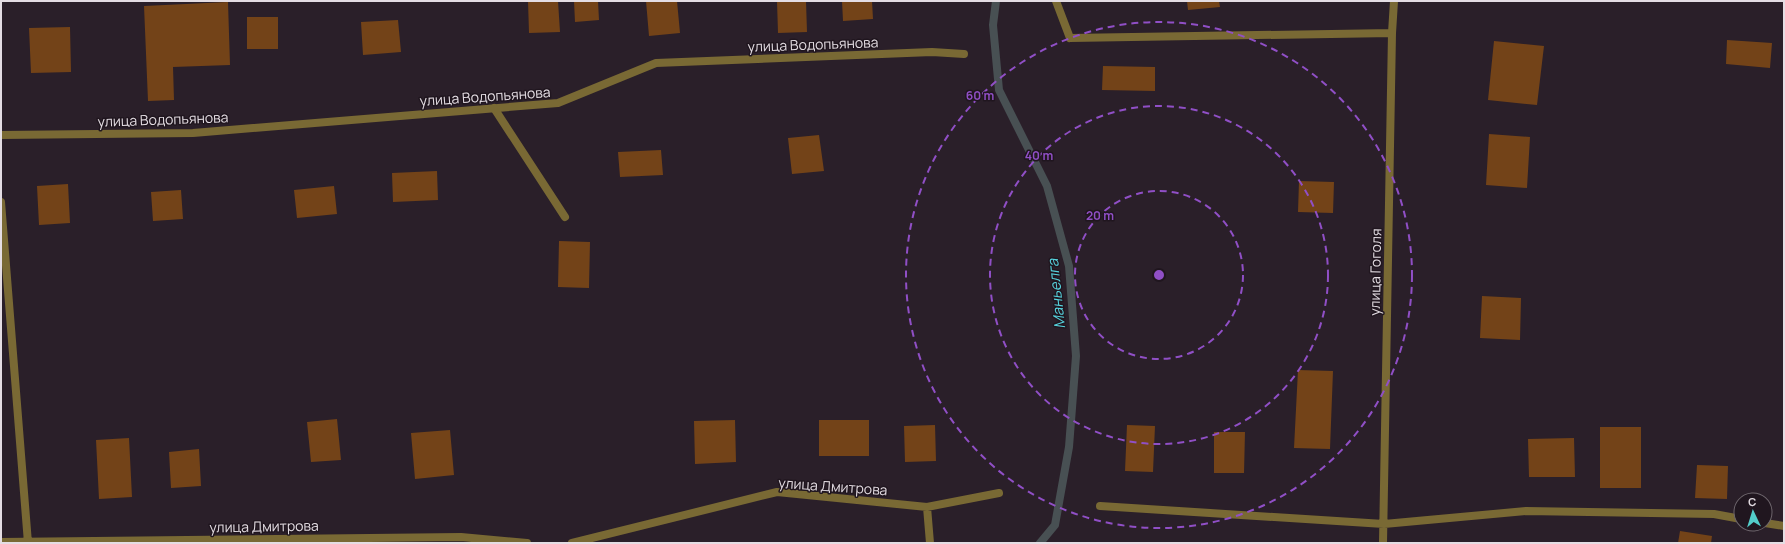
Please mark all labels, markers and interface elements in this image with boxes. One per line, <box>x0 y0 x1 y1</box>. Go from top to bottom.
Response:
street label: улица Водопьянова <box>747 32 879 56</box>
street label: улица Водопьянова <box>419 82 551 110</box>
text: 60 m <box>966 87 994 104</box>
street label: улица Водопьянова <box>97 107 229 131</box>
text: 40 m <box>1025 147 1053 164</box>
text: 20 m <box>1086 207 1114 224</box>
street label: улица Гоголя <box>1365 228 1385 316</box>
water label: Маньелга <box>1042 257 1070 330</box>
centre of rings <box>1152 268 1166 282</box>
street label: улица Дмитрова <box>778 473 888 499</box>
north arrow <box>1733 492 1773 532</box>
text: С <box>1748 494 1757 509</box>
street label: улица Дмитрова <box>209 516 319 536</box>

